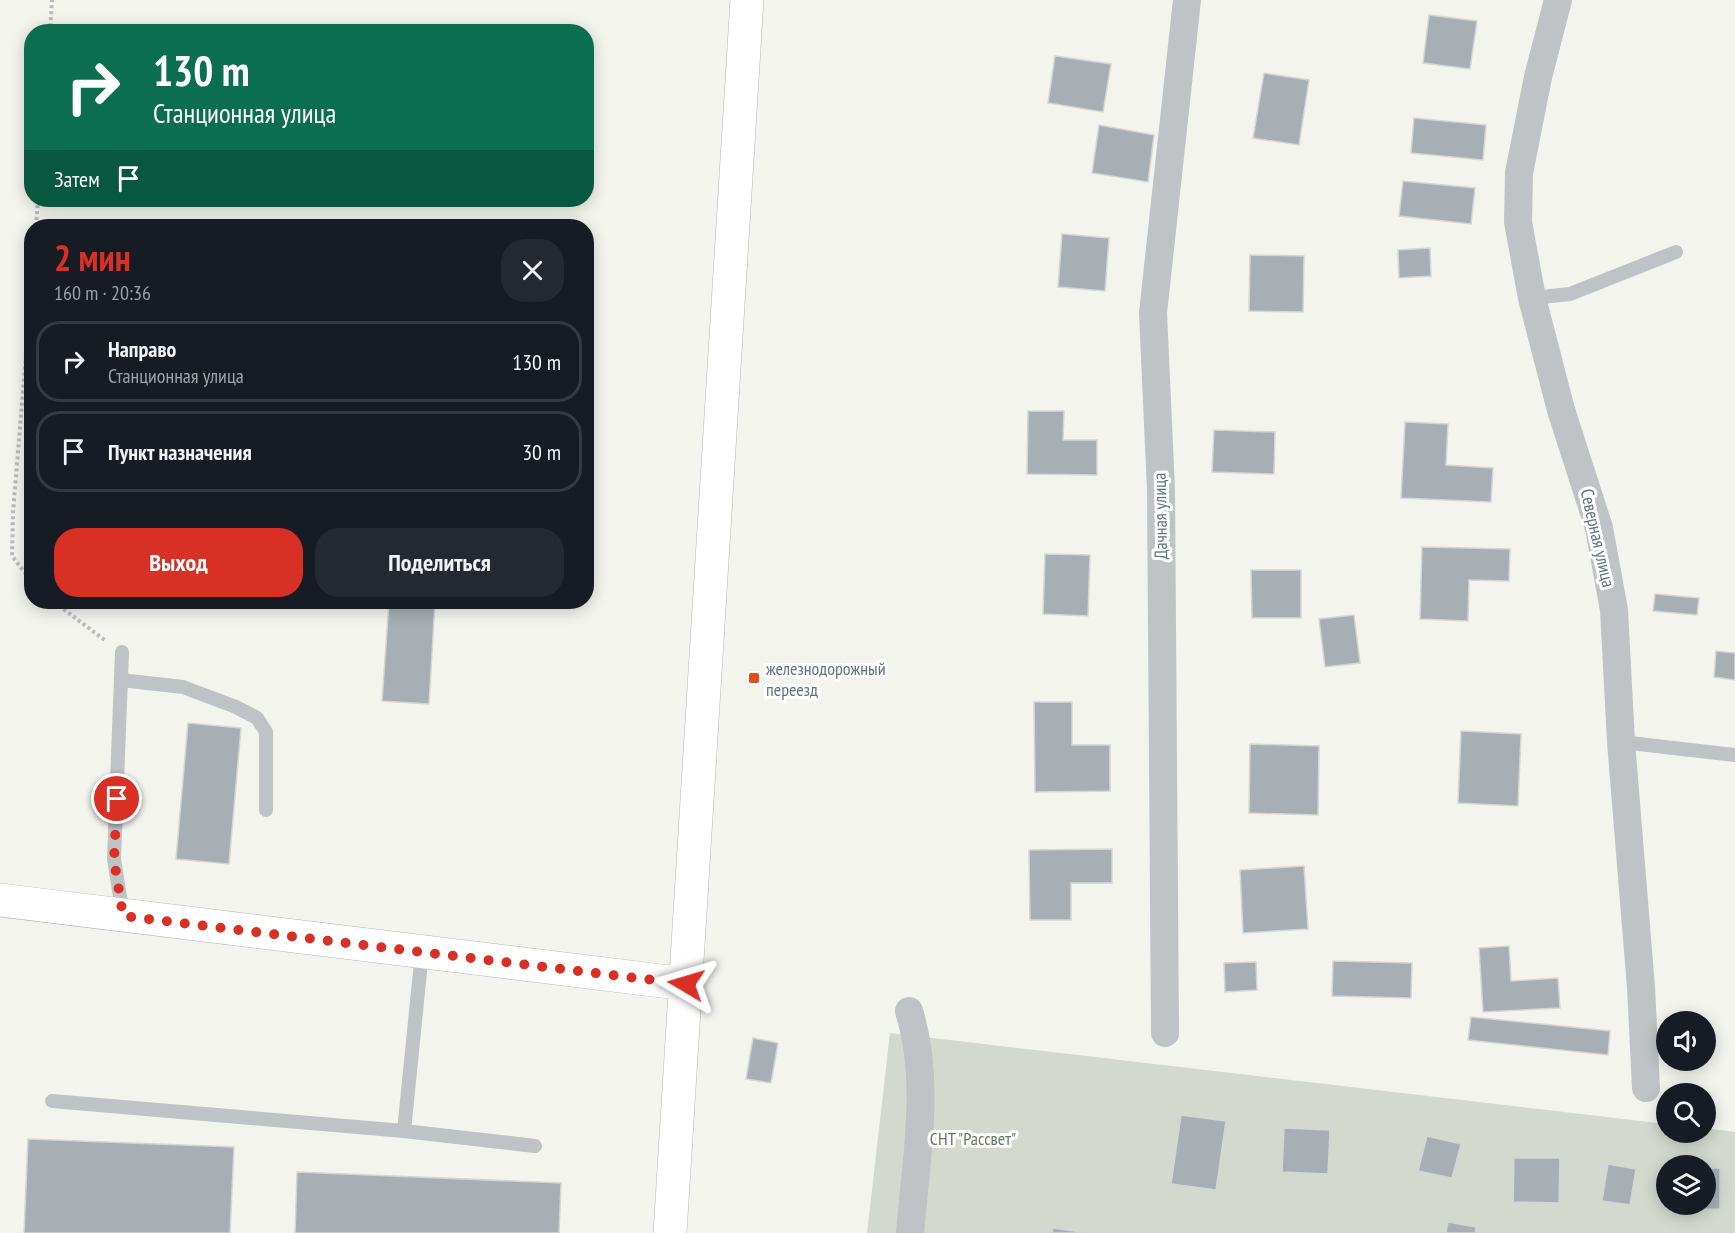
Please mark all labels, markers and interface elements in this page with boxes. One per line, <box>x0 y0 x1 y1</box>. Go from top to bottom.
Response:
text: 130 m <box>153 43 250 98</box>
icon: right <box>54 48 132 126</box>
text: Станционная улица <box>153 96 336 130</box>
icon: arrive <box>112 162 145 195</box>
text: Затем <box>54 165 100 193</box>
text: 2 мин <box>54 234 131 281</box>
button: close <box>501 239 564 302</box>
text: 160 m · 20:36 <box>54 280 151 306</box>
text: Направо <box>108 335 176 363</box>
icon: right <box>57 345 90 378</box>
text: 130 m <box>512 348 561 376</box>
text: Станционная улица <box>108 363 244 389</box>
icon: arrive <box>57 435 90 468</box>
text: Пункт назначения <box>108 438 252 466</box>
text: 30 m <box>522 438 561 466</box>
street label: Дачная улица <box>1148 472 1172 560</box>
street label: Северная улица <box>1576 487 1620 589</box>
button: Выход <box>54 528 303 597</box>
button: Поделиться <box>315 528 564 597</box>
place label: железнодорожный переезд <box>766 657 886 701</box>
marker: железнодорожный переезд <box>747 671 761 685</box>
pin <box>91 773 142 824</box>
icon: arrive <box>100 782 133 815</box>
position arrow <box>654 952 718 1016</box>
map controls <box>1656 1011 1716 1215</box>
button: sound <box>1656 1011 1716 1071</box>
button: search <box>1656 1083 1716 1143</box>
park label: СНТ "Рассвет" <box>930 1127 1016 1150</box>
button: layers <box>1656 1155 1716 1215</box>

